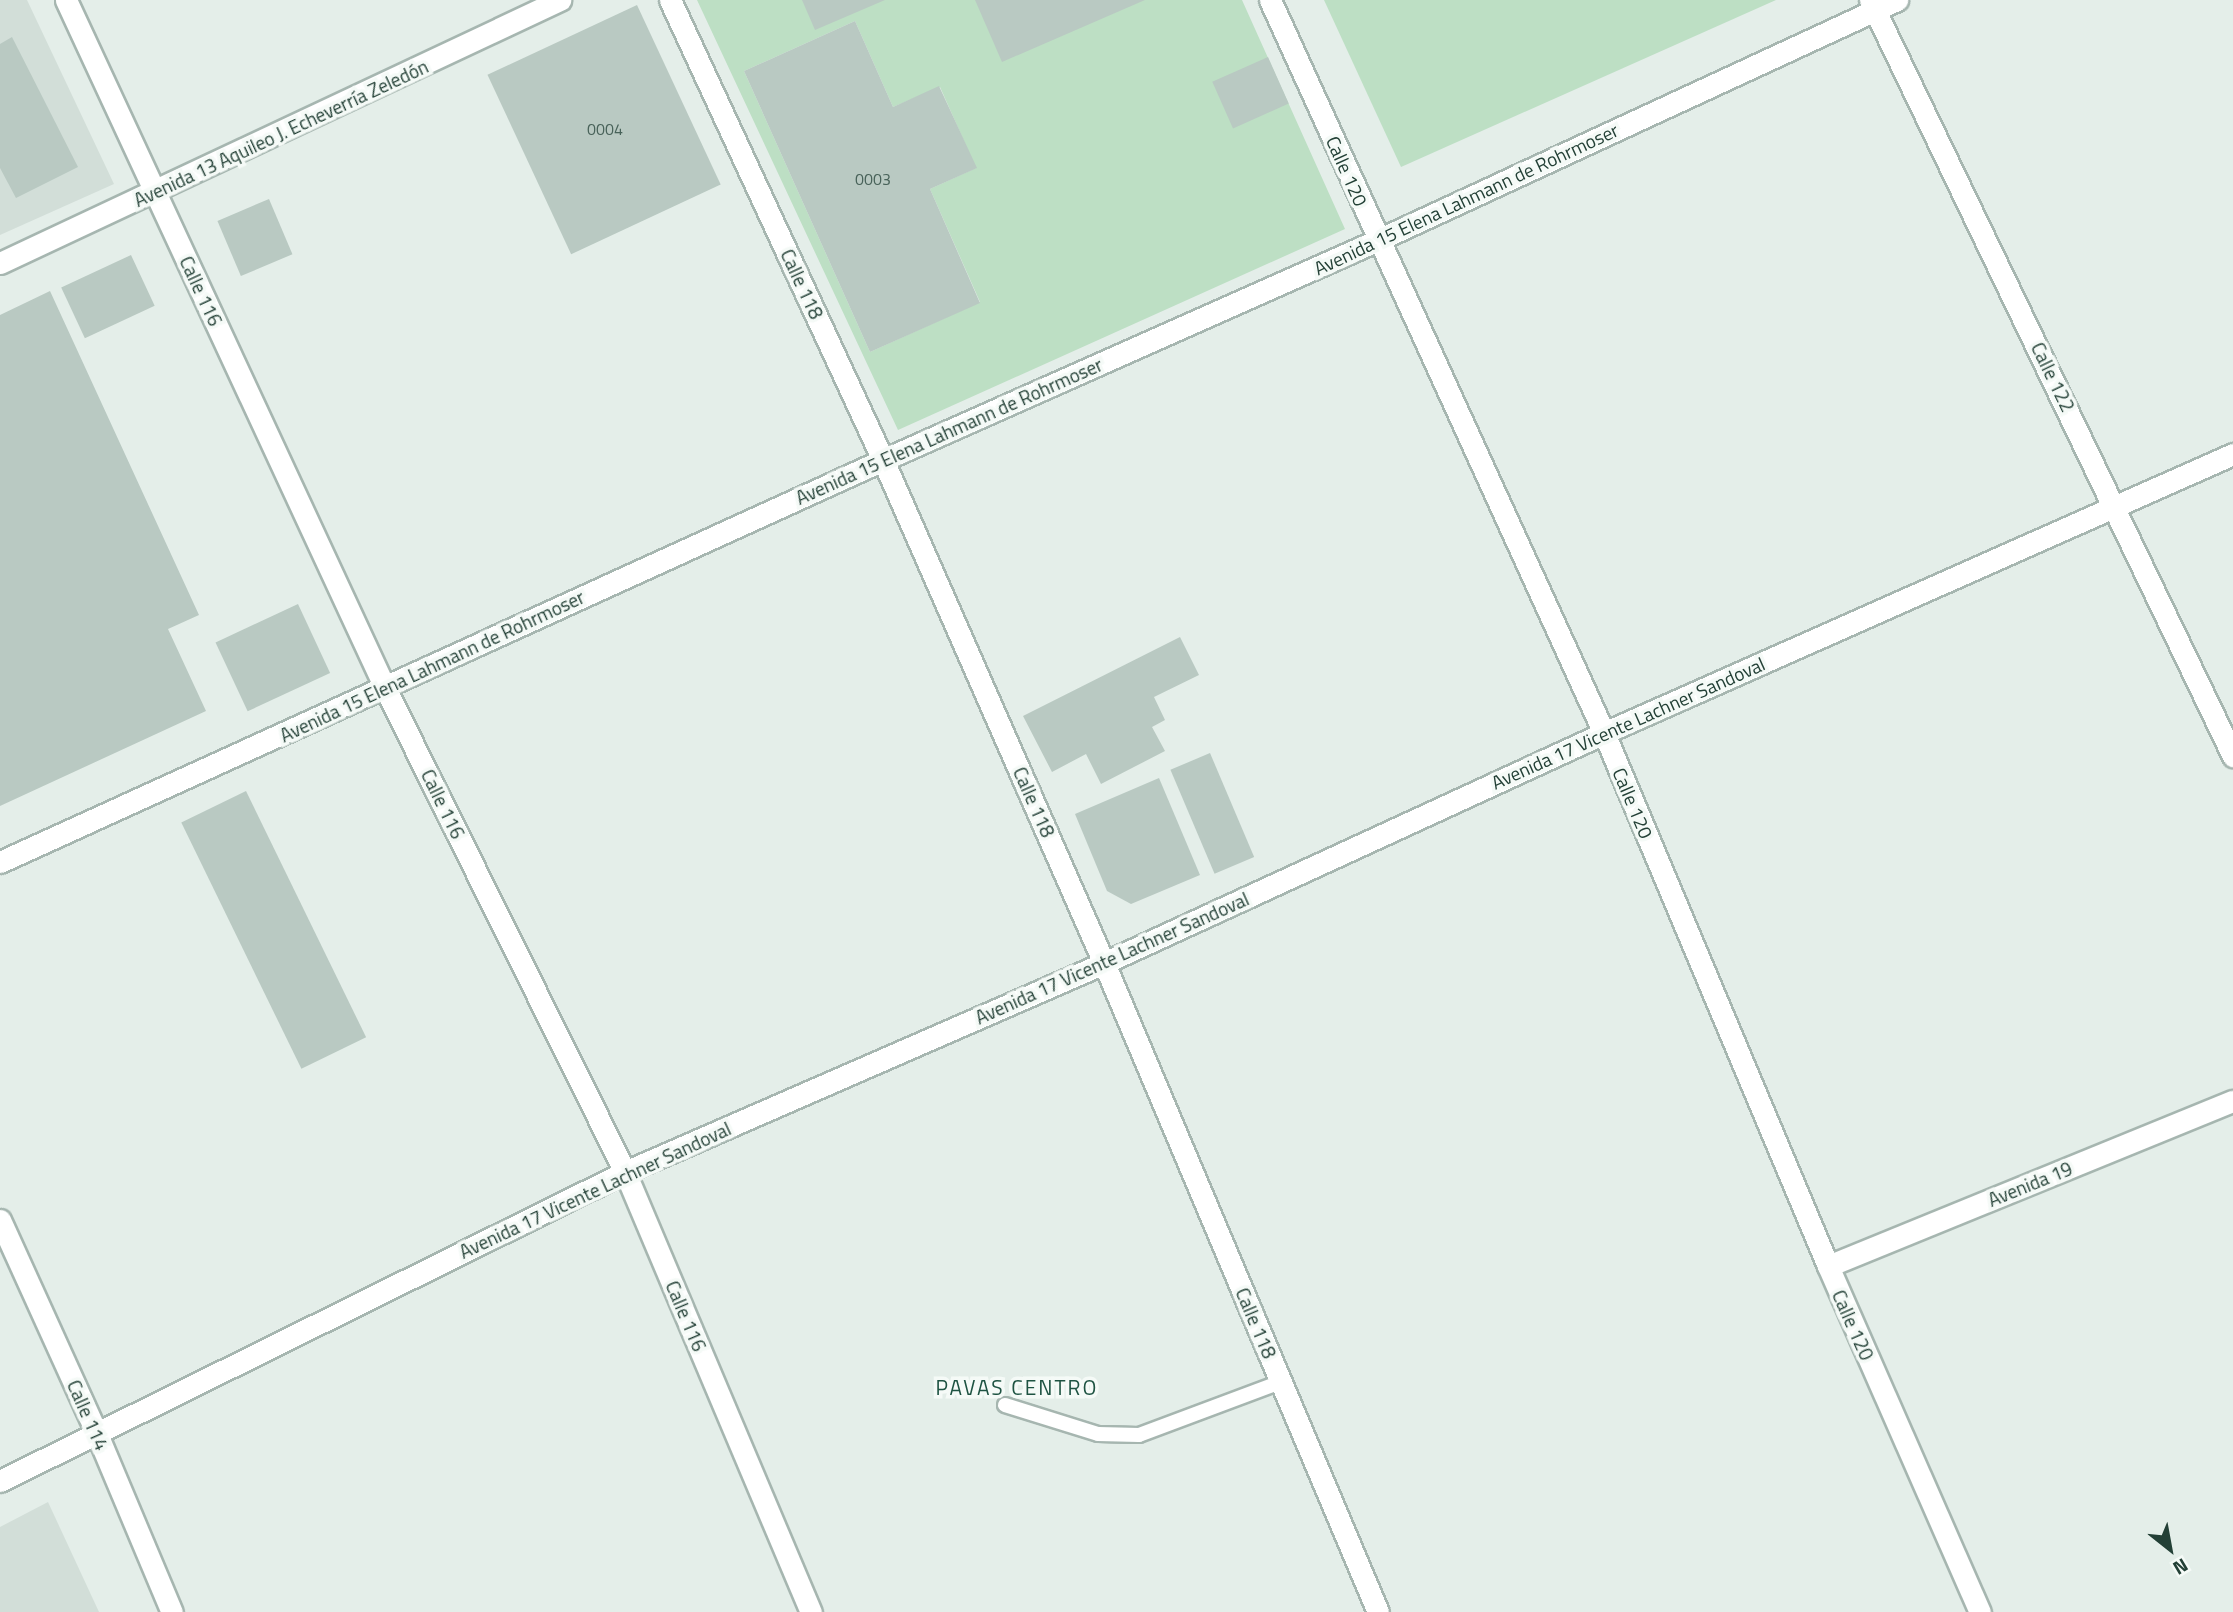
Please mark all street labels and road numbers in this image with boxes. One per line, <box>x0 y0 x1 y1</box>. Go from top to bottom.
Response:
street label: Avenida 13 Aquileo J. Echeverría Zeledón <box>130 55 432 211</box>
street label: Avenida 15 Elena Lahmann de Rohrmoser <box>1310 118 1622 280</box>
street label: Calle 120 <box>1321 132 1373 210</box>
street label: Calle 118 <box>776 246 828 322</box>
street label: Calle 116 <box>175 253 227 329</box>
street label: Calle 122 <box>2026 339 2080 415</box>
street label: Avenida 15 Elena Lahmann de Rohrmoser <box>792 353 1106 509</box>
street label: Avenida 15 Elena Lahmann de Rohrmoser <box>276 585 588 747</box>
street label: Avenida 17 Vicente Lachner Sandoval <box>1488 652 1768 794</box>
street label: Calle 118 <box>1008 763 1060 841</box>
street label: Calle 120 <box>1608 764 1658 842</box>
street label: Calle 116 <box>416 766 470 842</box>
street label: Avenida 17 Vicente Lachner Sandoval <box>972 887 1252 1029</box>
street label: Avenida 17 Vicente Lachner Sandoval <box>456 1117 734 1263</box>
street label: Avenida 19 <box>1984 1157 2076 1211</box>
street label: Calle 116 <box>661 1277 711 1355</box>
street label: Calle 118 <box>1231 1284 1281 1362</box>
street label: Calle 120 <box>1827 1286 1879 1364</box>
street label: Calle 114 <box>62 1376 114 1454</box>

